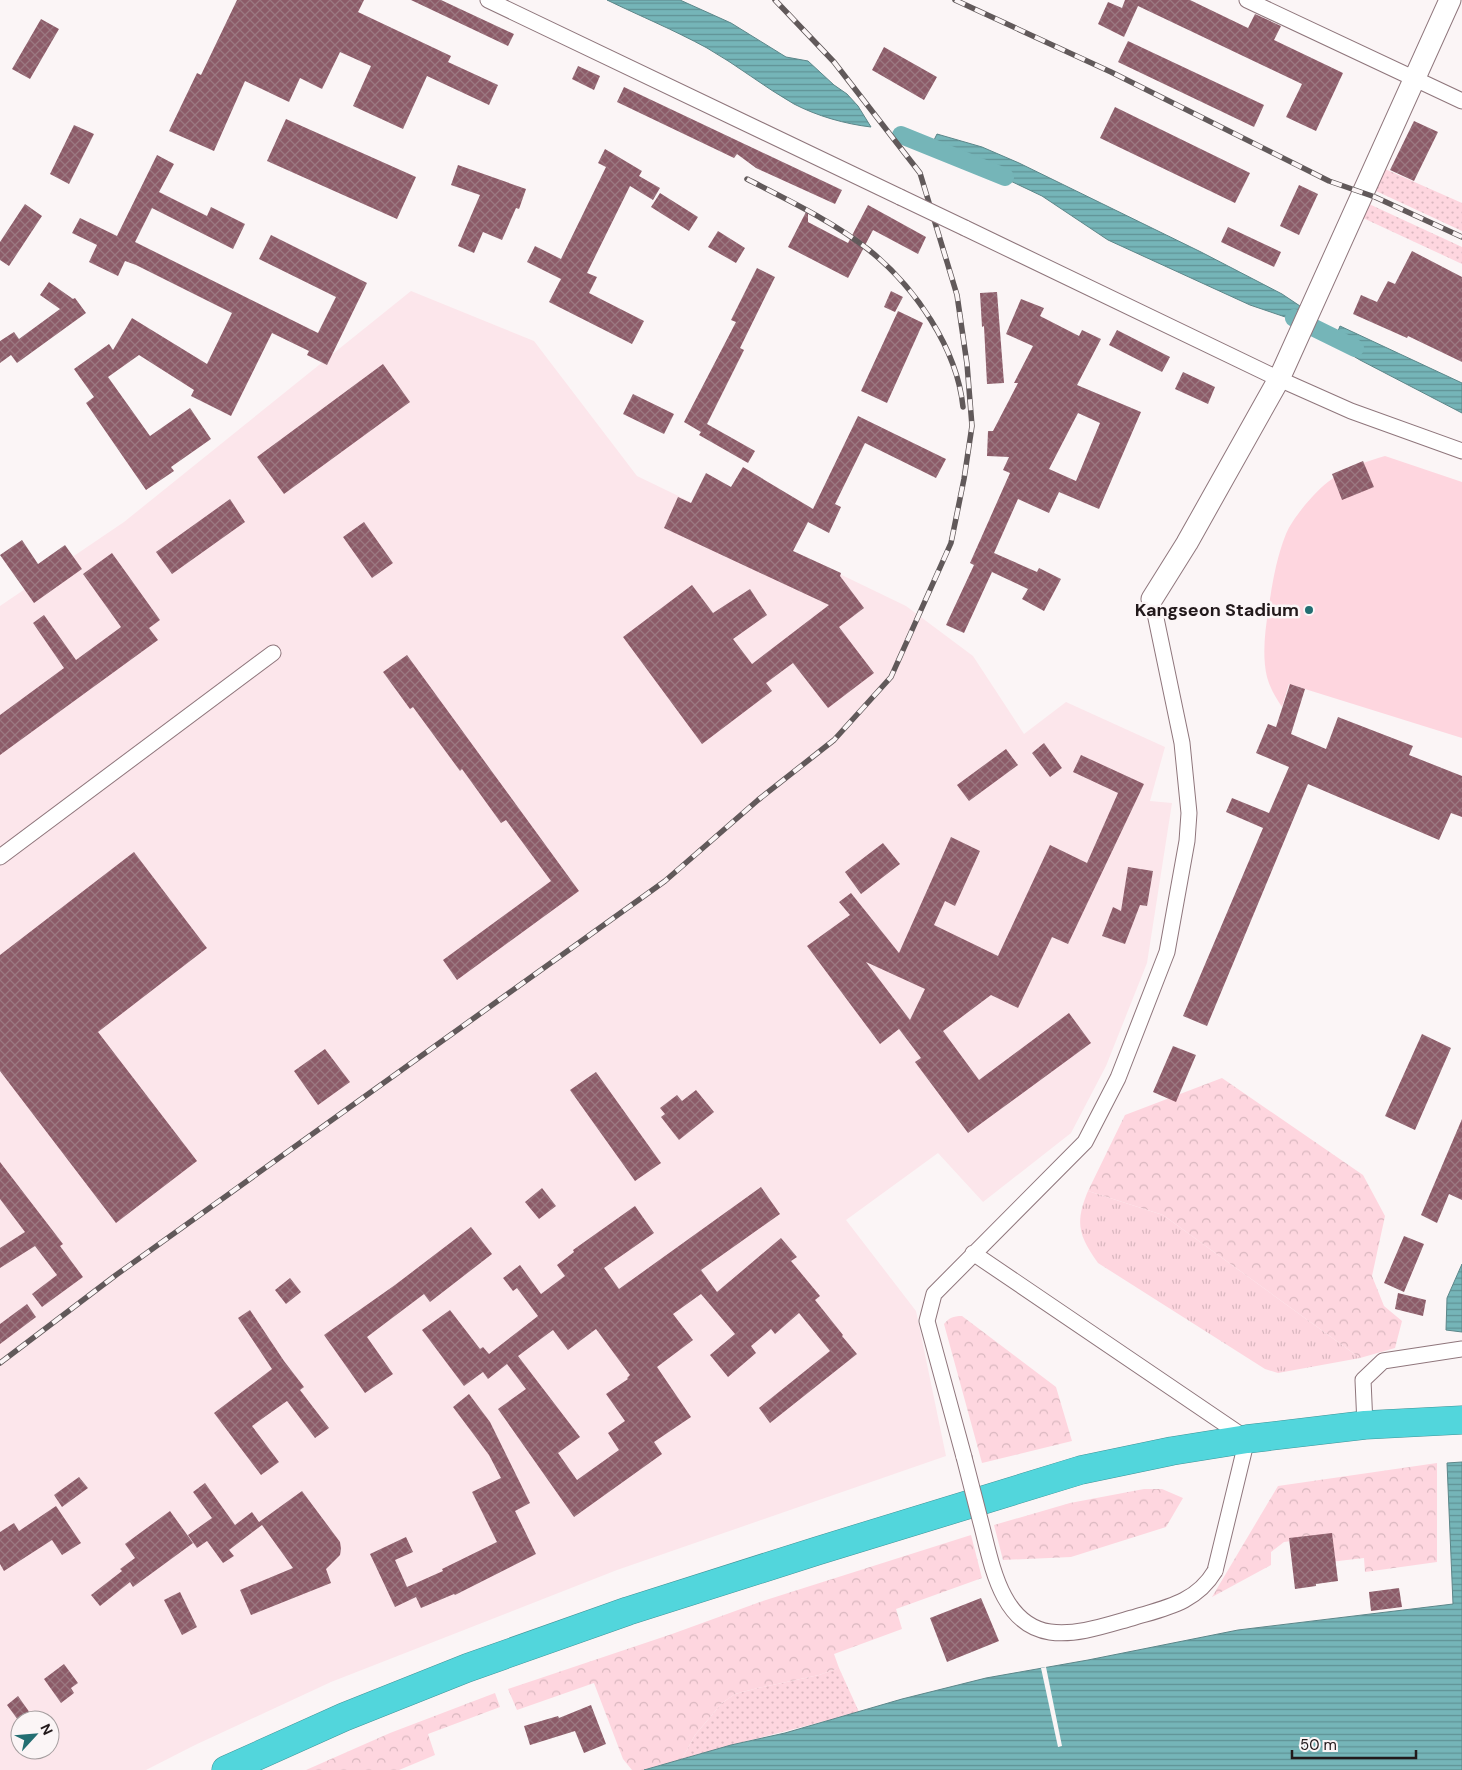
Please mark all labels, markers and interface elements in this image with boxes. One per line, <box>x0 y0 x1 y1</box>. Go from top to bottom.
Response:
place label: Kangseon Stadium <box>1135 598 1299 622</box>
marker: Kangseon Stadium <box>1303 604 1315 616</box>
north arrow <box>10 1710 60 1760</box>
text: N <box>36 1721 57 1738</box>
scale bar <box>1292 1728 1416 1760</box>
text: 50 m <box>1300 1735 1337 1755</box>

